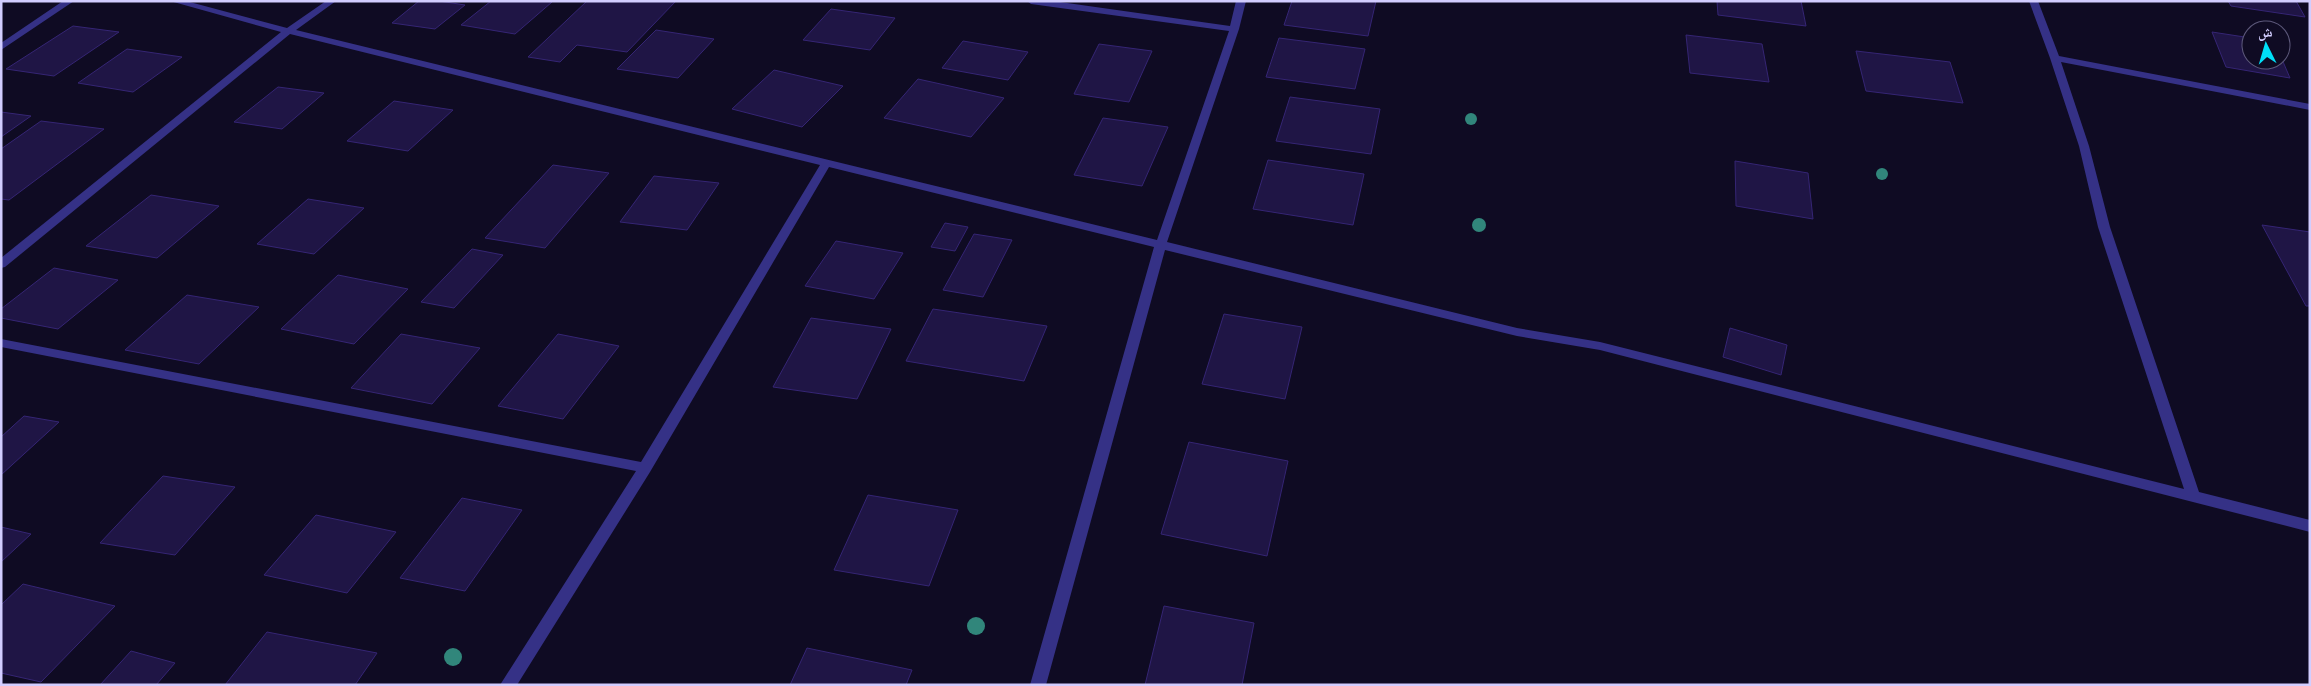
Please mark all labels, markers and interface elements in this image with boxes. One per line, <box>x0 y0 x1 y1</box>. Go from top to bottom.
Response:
north arrow <box>2241 20 2291 70</box>
text: ش <box>2257 21 2273 43</box>

